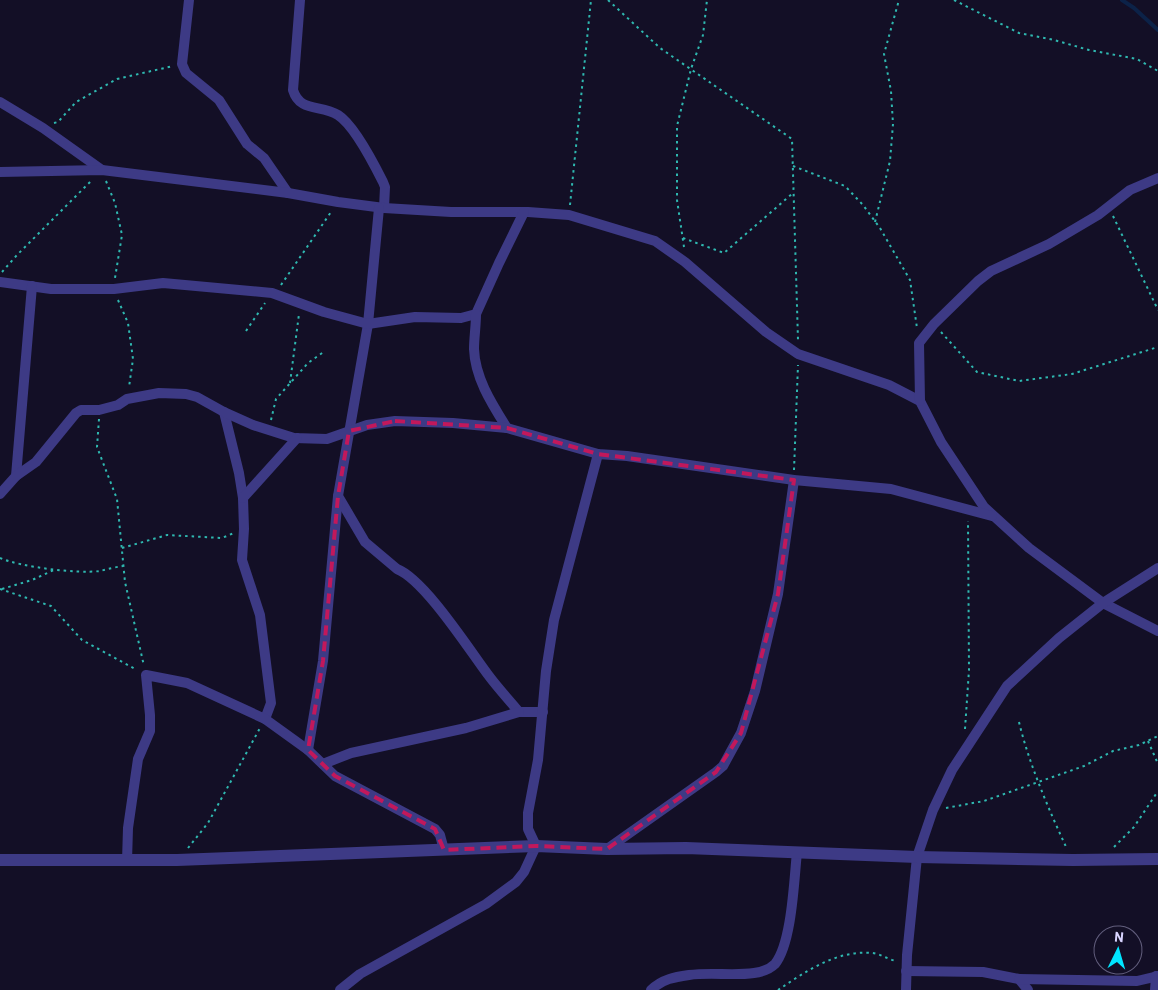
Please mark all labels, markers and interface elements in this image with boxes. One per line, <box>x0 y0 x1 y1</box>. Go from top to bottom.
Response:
north arrow <box>1093 925 1143 975</box>
text: N <box>1114 928 1125 945</box>

